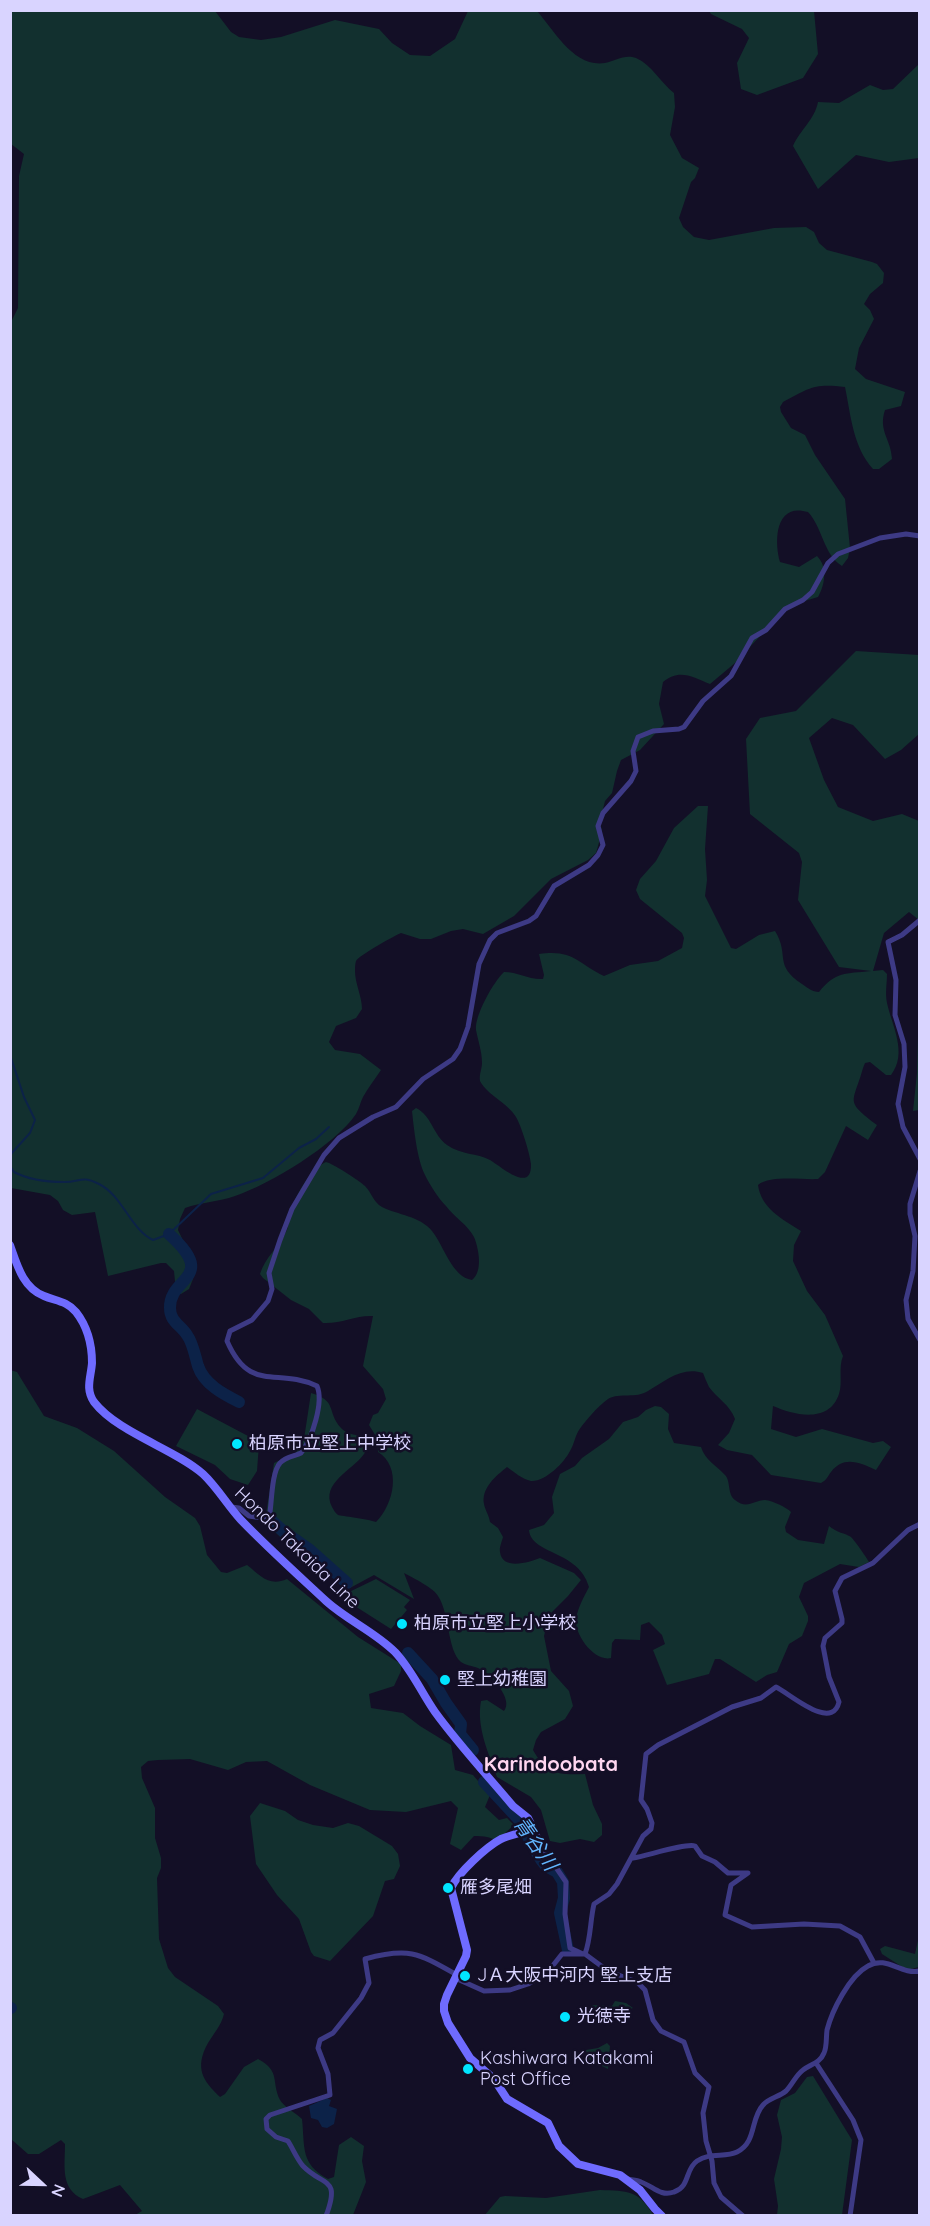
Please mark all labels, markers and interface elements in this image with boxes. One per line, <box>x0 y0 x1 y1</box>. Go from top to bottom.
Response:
place label: 柏原市立堅上中学校 <box>249 1433 411 1455</box>
marker: 柏原市立堅上中学校 <box>230 1437 244 1451</box>
street label: Hondo Takaida Line <box>230 1483 364 1613</box>
place label: 柏原市立堅上小学校 <box>414 1613 576 1635</box>
marker: 柏原市立堅上小学校 <box>395 1617 409 1631</box>
place label: 堅上幼稚園 <box>457 1669 547 1691</box>
marker: 堅上幼稚園 <box>438 1673 452 1687</box>
district label: Karindoobata <box>484 1753 618 1777</box>
water label: 青谷川 <box>508 1813 562 1875</box>
place label: 雁多尾畑 <box>460 1877 532 1899</box>
marker: 雁多尾畑 <box>441 1881 455 1895</box>
place label: JＡ大阪中河内 堅上支店 <box>477 1965 672 1987</box>
marker: JＡ大阪中河内 堅上支店 <box>458 1969 472 1983</box>
place label: 光徳寺 <box>577 2006 631 2028</box>
marker: 光徳寺 <box>558 2010 572 2024</box>
place label: Kashiwara Katakami Post Office <box>480 2048 653 2090</box>
marker: Kashiwara Katakami Post Office <box>461 2062 475 2076</box>
north arrow <box>12 2154 72 2214</box>
text: N <box>47 2182 70 2200</box>

